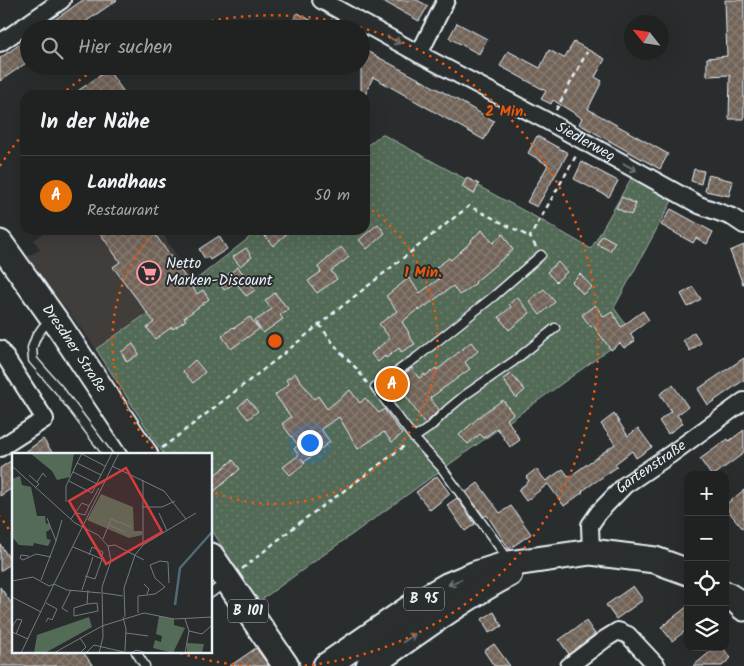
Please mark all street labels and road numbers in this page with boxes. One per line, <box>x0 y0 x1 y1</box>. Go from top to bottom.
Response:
street label: Siedlerweg <box>551 116 620 168</box>
street label: Dresdner Straße <box>35 299 113 398</box>
street label: Gartenstraße <box>610 434 692 500</box>
road number: B 95 <box>404 588 444 610</box>
road number: B 101 <box>228 600 268 622</box>

